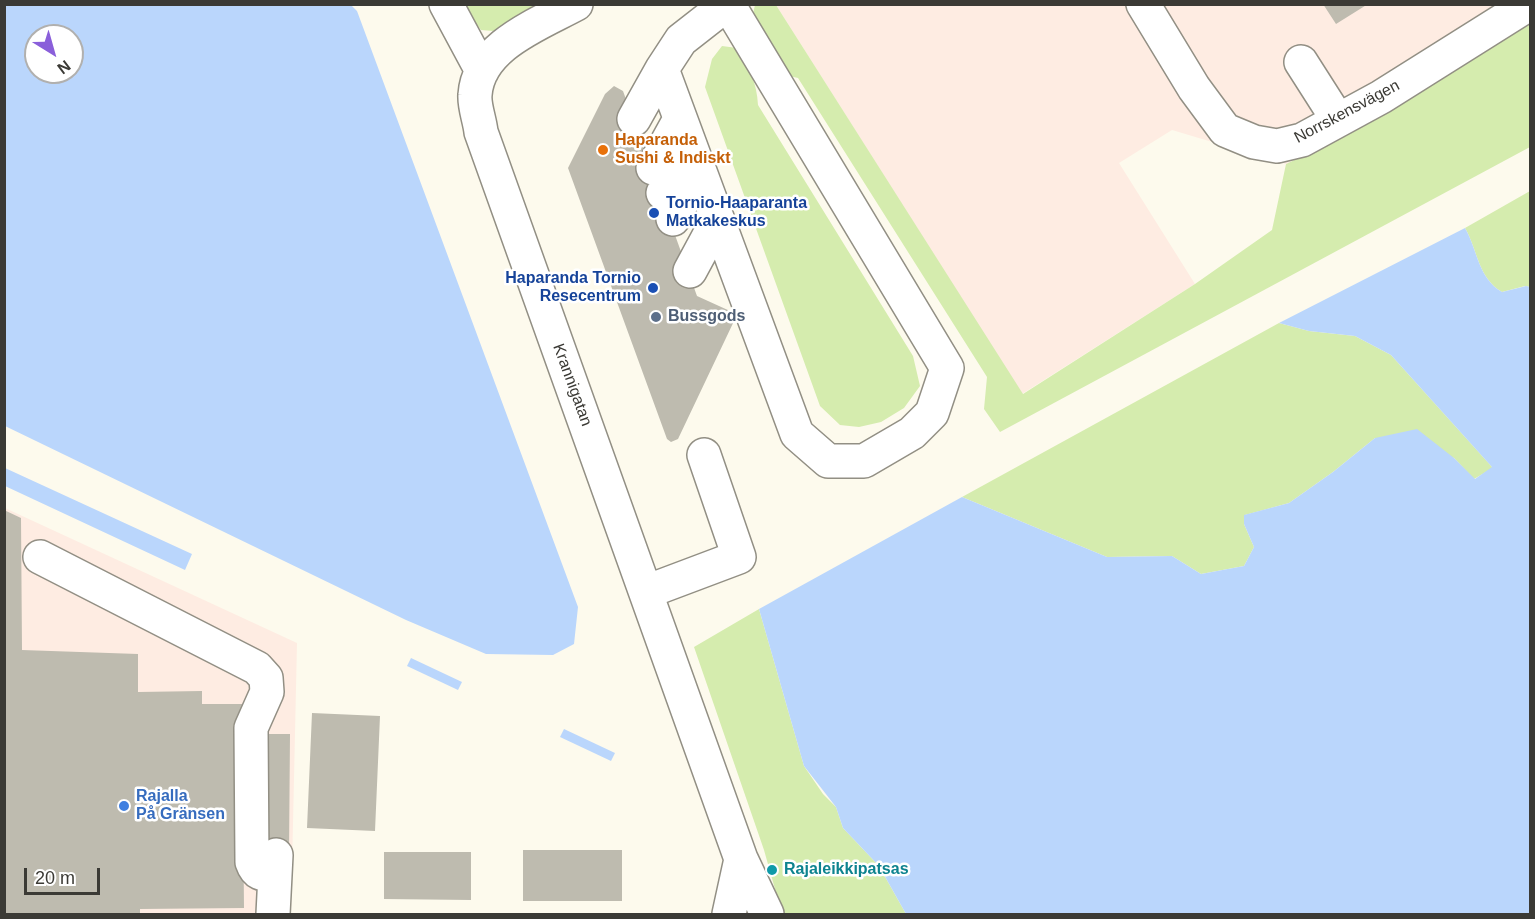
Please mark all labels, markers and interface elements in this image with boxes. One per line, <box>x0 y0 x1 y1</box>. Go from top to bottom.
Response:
north arrow <box>24 24 84 84</box>
text: N <box>54 57 74 77</box>
street label: Norrskensvägen <box>1291 76 1403 148</box>
place label: Haparanda Sushi & Indiskt <box>615 131 731 169</box>
marker: Haparanda Sushi & Indiskt <box>596 143 610 157</box>
place label: Tornio-Haaparanta Matkakeskus <box>666 194 807 232</box>
marker: Tornio-Haaparanta Matkakeskus <box>647 206 661 220</box>
place label: Haparanda Tornio Resecentrum <box>505 269 641 307</box>
marker: Haparanda Tornio Resecentrum <box>646 281 660 295</box>
place label: Bussgods <box>668 307 745 327</box>
marker: Bussgods <box>649 310 663 324</box>
street label: Krannigatan <box>548 341 596 429</box>
place label: Rajalla På Gränsen <box>136 787 225 825</box>
marker: Rajalla På Gränsen <box>117 799 131 813</box>
scale bar <box>27 856 104 894</box>
place label: Rajaleikkipatsas <box>784 860 909 880</box>
marker: Rajaleikkipatsas <box>765 863 779 877</box>
text: 20 m <box>35 868 75 888</box>

